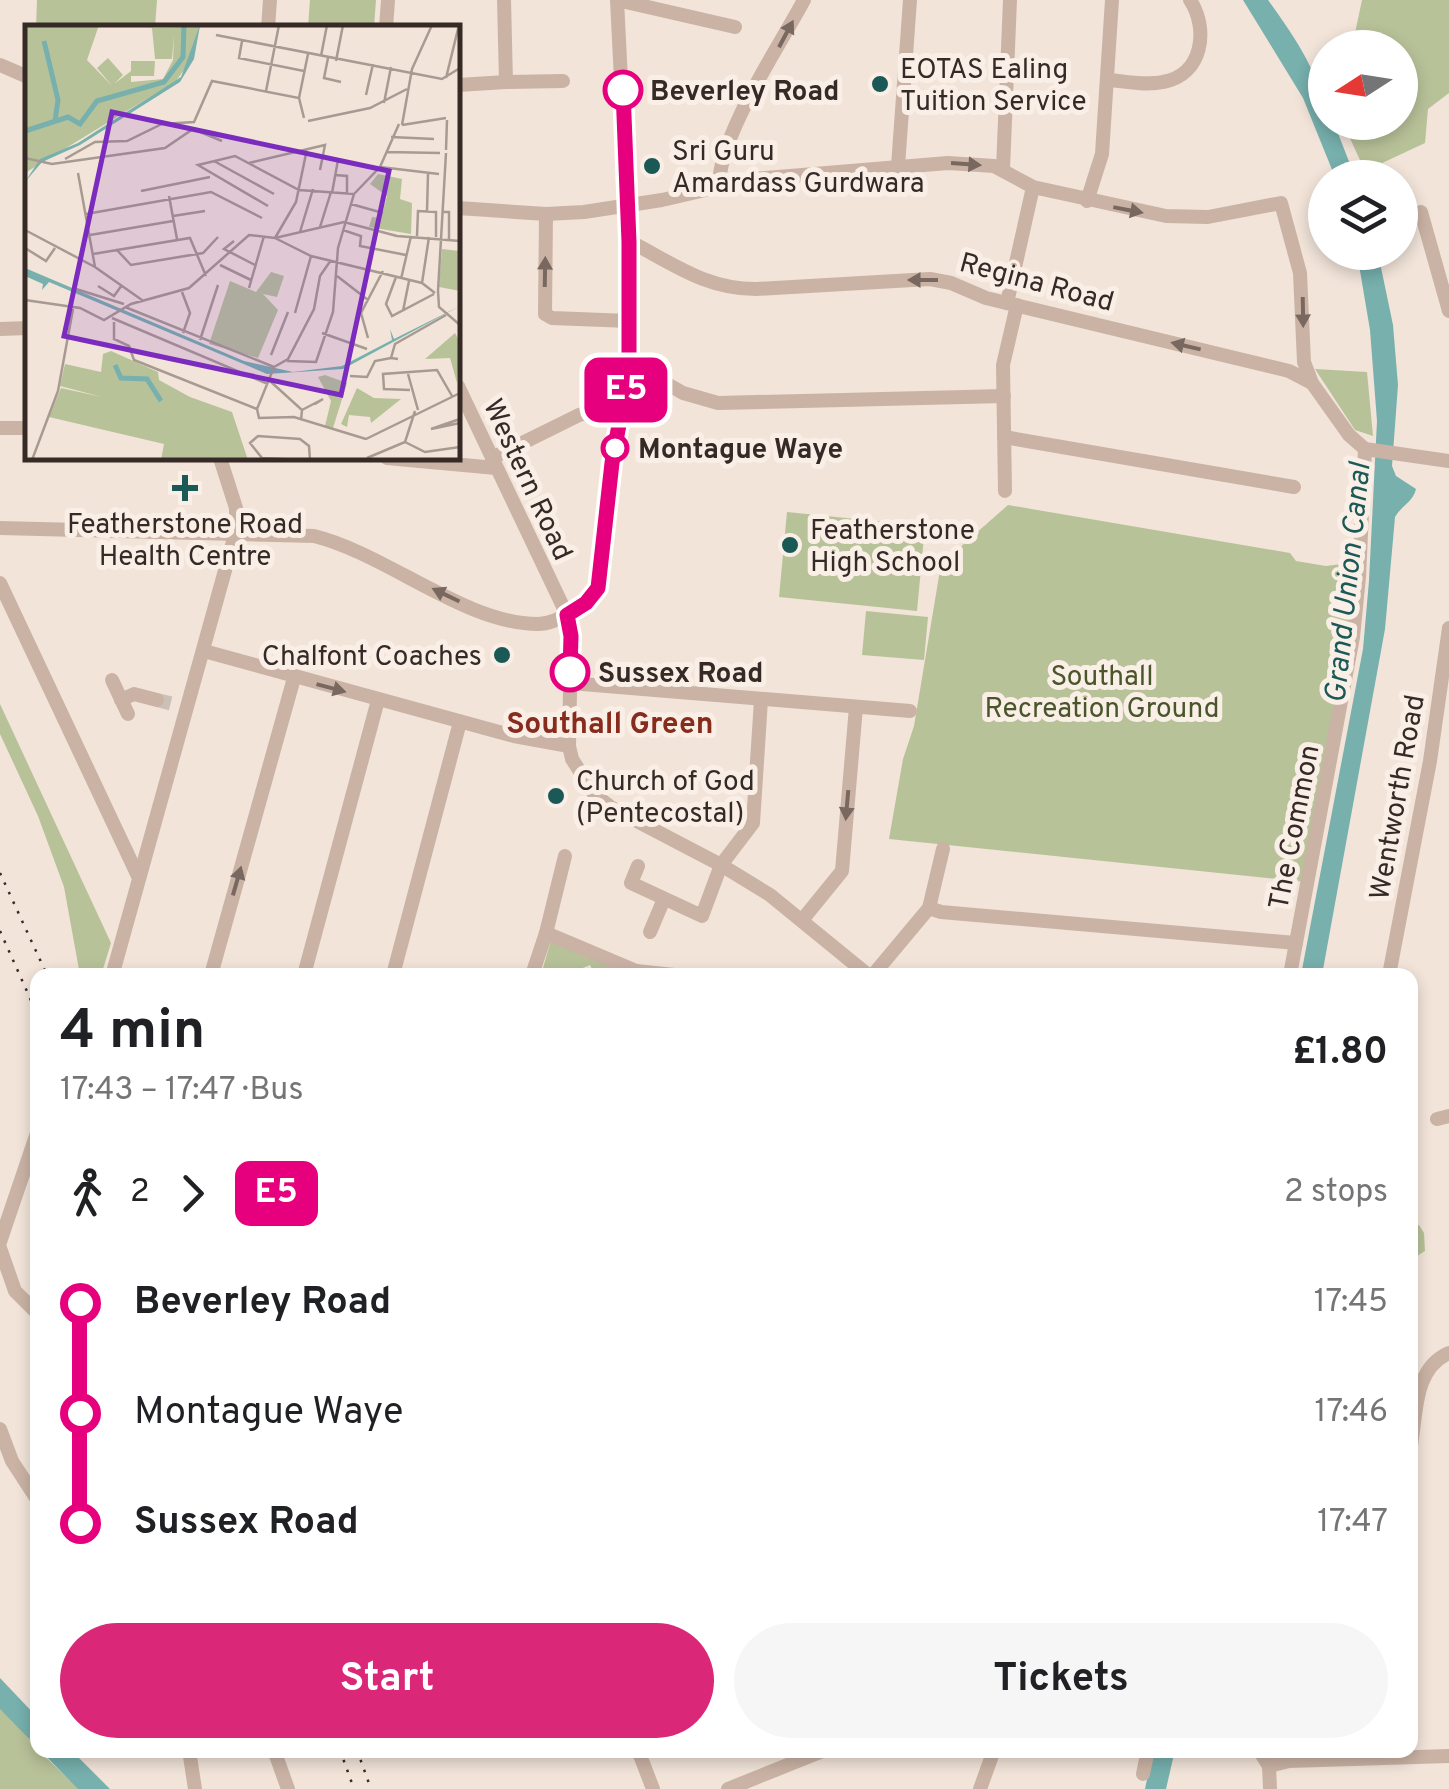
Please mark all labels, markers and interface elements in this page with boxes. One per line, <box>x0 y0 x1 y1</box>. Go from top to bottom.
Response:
one-way arrow <box>777 20 794 49</box>
inset map <box>25 25 460 460</box>
north arrow <box>1308 30 1418 140</box>
map controls <box>1308 30 1418 270</box>
place label: EOTAS Ealing Tuition Service <box>900 53 1087 121</box>
marker: Beverley Road <box>604 71 642 109</box>
marker: EOTAS Ealing Tuition Service <box>869 73 891 95</box>
place label: Beverley Road <box>650 75 839 111</box>
place label: Sri Guru Amardass Gurdwara <box>672 135 925 203</box>
marker: Sri Guru Amardass Gurdwara <box>641 155 663 177</box>
one-way arrow <box>950 156 982 172</box>
button: layers <box>1308 160 1418 270</box>
one-way arrow <box>1113 203 1144 218</box>
street label: Regina Road <box>955 246 1117 322</box>
one-way arrow <box>537 255 553 287</box>
one-way arrow <box>907 272 939 288</box>
one-way arrow <box>1296 297 1312 329</box>
one-way arrow <box>1170 338 1201 353</box>
line badge: E5 <box>581 358 671 422</box>
text: E5 <box>604 368 648 412</box>
street label: Western Road <box>473 394 579 567</box>
place label: Montague Waye <box>638 433 843 469</box>
marker: Montague Waye <box>602 435 628 461</box>
water label: Grand Union Canal <box>1318 460 1381 705</box>
marker: Featherstone Road Health Centre <box>172 475 198 501</box>
place label: Featherstone Road Health Centre <box>67 508 303 576</box>
place label: Featherstone High School <box>810 514 975 582</box>
marker: Featherstone High School <box>779 534 801 556</box>
one-way arrow <box>432 587 461 604</box>
place label: Chalfont Coaches <box>262 640 482 676</box>
marker: Chalfont Coaches <box>491 644 513 666</box>
marker: Sussex Road <box>551 653 589 691</box>
place label: Sussex Road <box>598 657 763 693</box>
park label: Southall Recreation Ground <box>985 660 1219 728</box>
one-way arrow <box>316 680 347 696</box>
street label: Wentworth Road <box>1363 692 1435 903</box>
district label: Southall Green <box>506 707 714 744</box>
street label: The Common <box>1262 742 1330 913</box>
place label: Church of God (Pentecostal) <box>576 765 755 833</box>
marker: Church of God (Pentecostal) <box>545 785 567 807</box>
one-way arrow <box>839 789 855 821</box>
one-way arrow <box>230 865 245 896</box>
text: 4 min <box>60 998 205 1068</box>
text: £1.80 <box>1292 1029 1388 1078</box>
text: 17:43 – 17:47 · Bus <box>60 1071 303 1111</box>
icon: walk <box>60 1166 115 1221</box>
icon: forward <box>165 1166 220 1221</box>
text: E5 <box>255 1171 298 1215</box>
text: 2 <box>130 1173 150 1213</box>
text: 2 stops <box>1284 1173 1388 1213</box>
text: Beverley Road <box>134 1279 391 1328</box>
text: 17:45 <box>1314 1283 1388 1323</box>
text: Montague Waye <box>134 1389 403 1438</box>
text: 17:46 <box>1315 1393 1388 1433</box>
text: Sussex Road <box>134 1499 359 1548</box>
text: 17:47 <box>1317 1503 1388 1543</box>
button: Start <box>60 1623 714 1738</box>
button: Tickets <box>734 1623 1388 1738</box>

